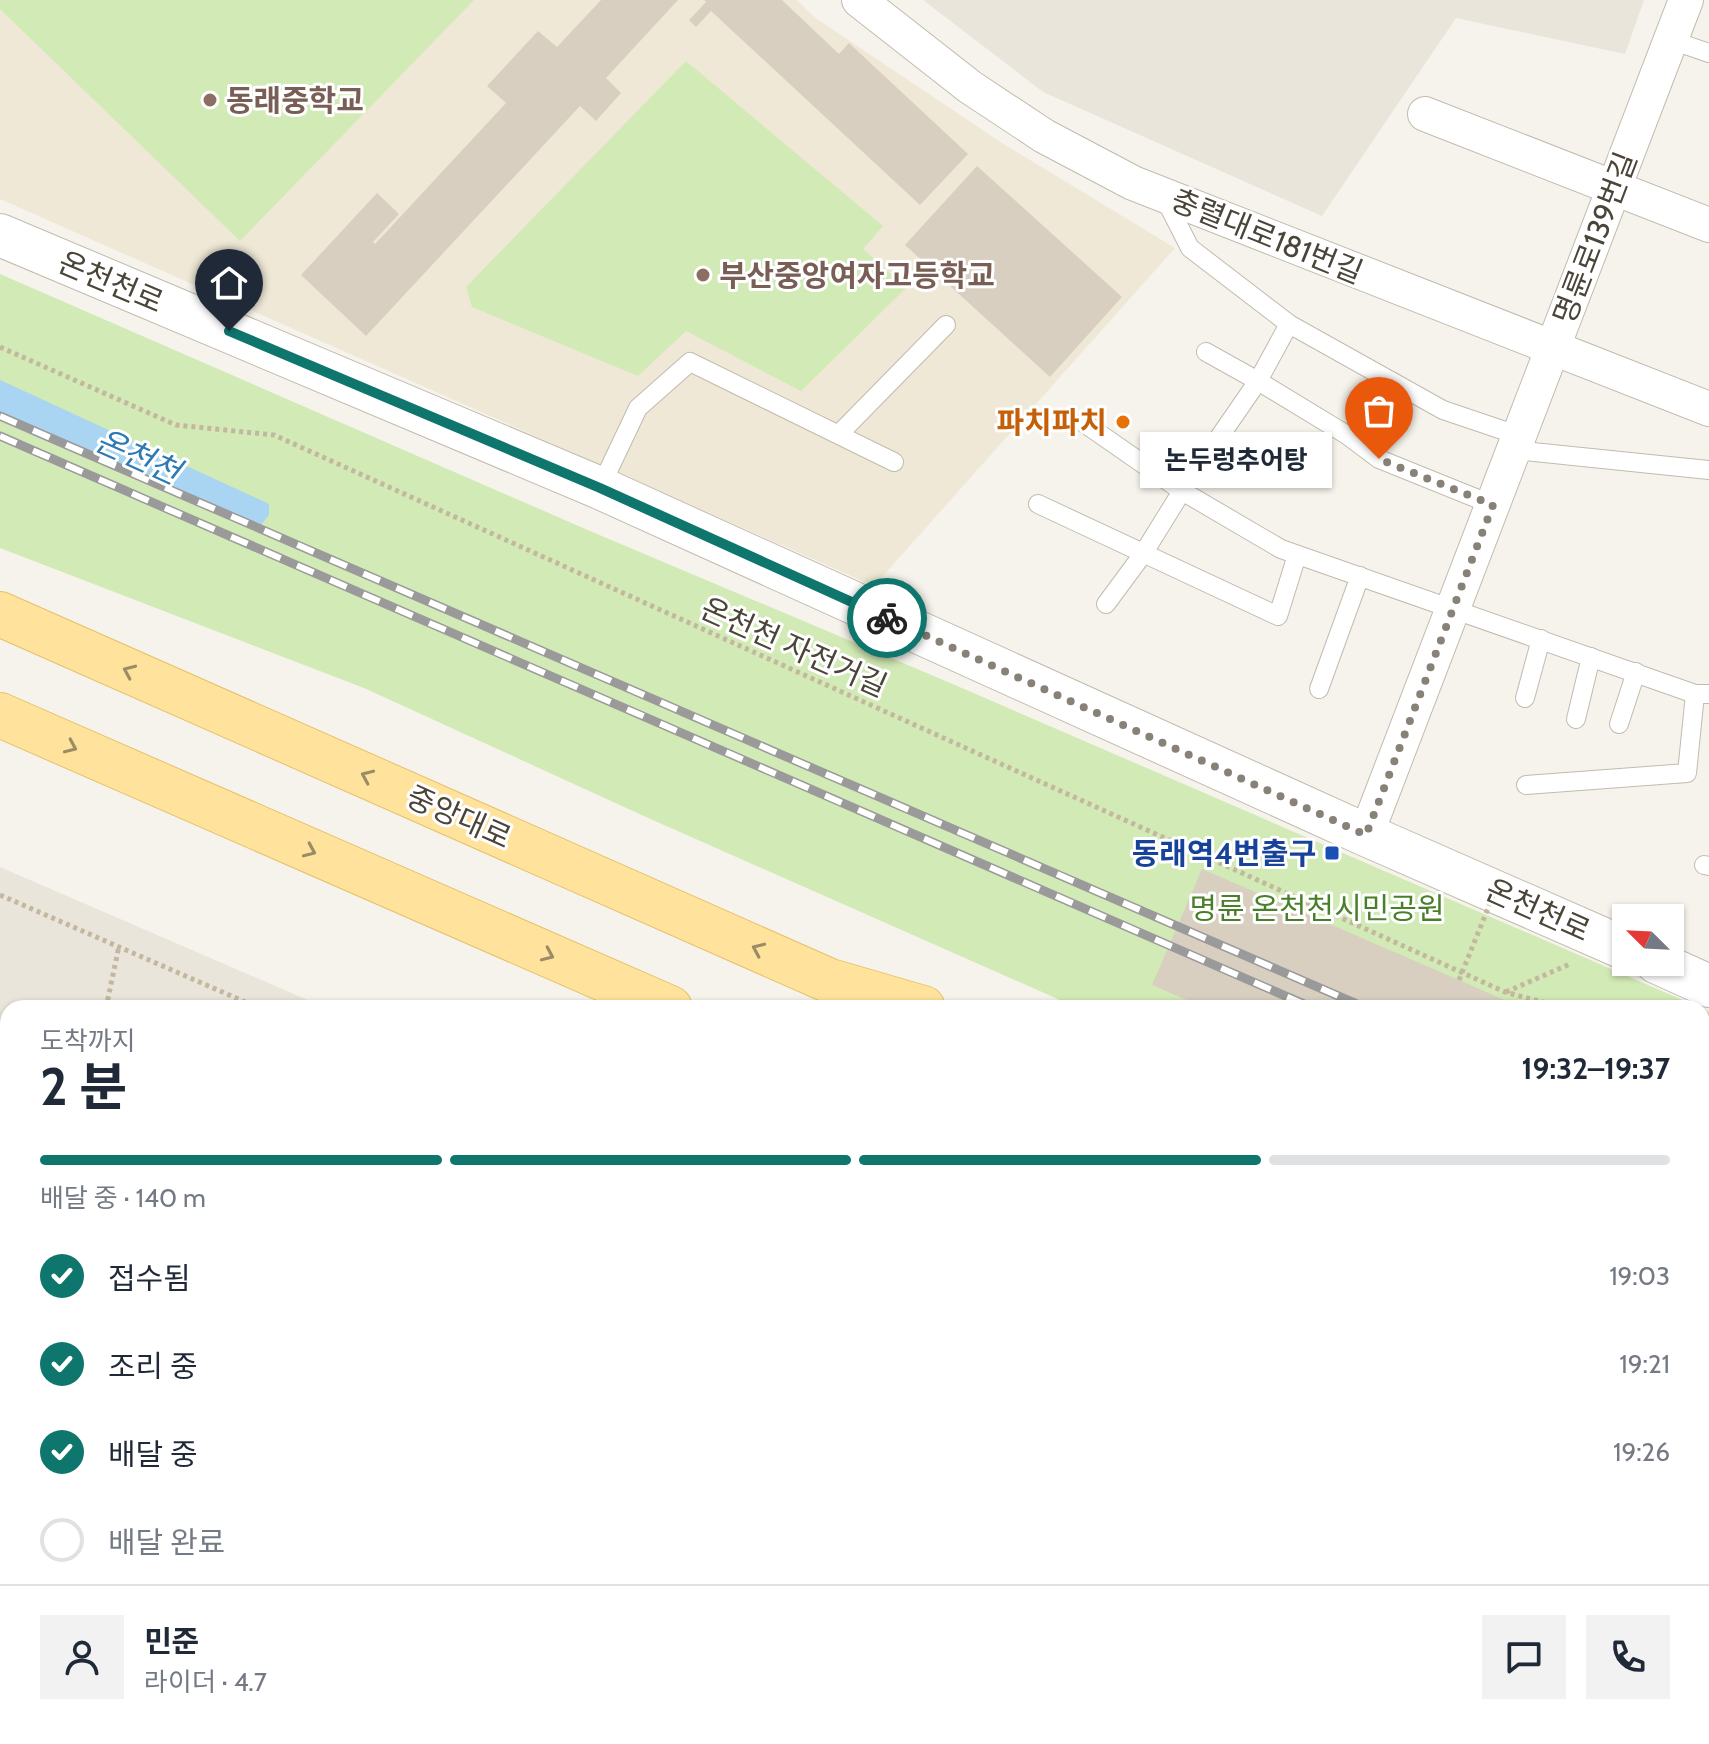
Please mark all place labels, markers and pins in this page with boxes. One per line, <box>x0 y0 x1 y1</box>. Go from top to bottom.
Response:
place label: 동래중학교 <box>226 82 364 119</box>
marker: 동래중학교 <box>201 91 219 109</box>
pin <box>195 249 263 331</box>
place label: 부산중앙여자고등학교 <box>719 257 995 294</box>
marker: 부산중앙여자고등학교 <box>694 266 712 284</box>
pin <box>1345 377 1413 459</box>
place label: 파치파치 <box>997 404 1107 441</box>
marker: 파치파치 <box>1114 413 1132 431</box>
callout: 논두렁추어탕 <box>1139 431 1331 487</box>
place label: 동래역4번출구 <box>1132 835 1316 872</box>
marker: 동래역4번출구 <box>1323 844 1341 862</box>

